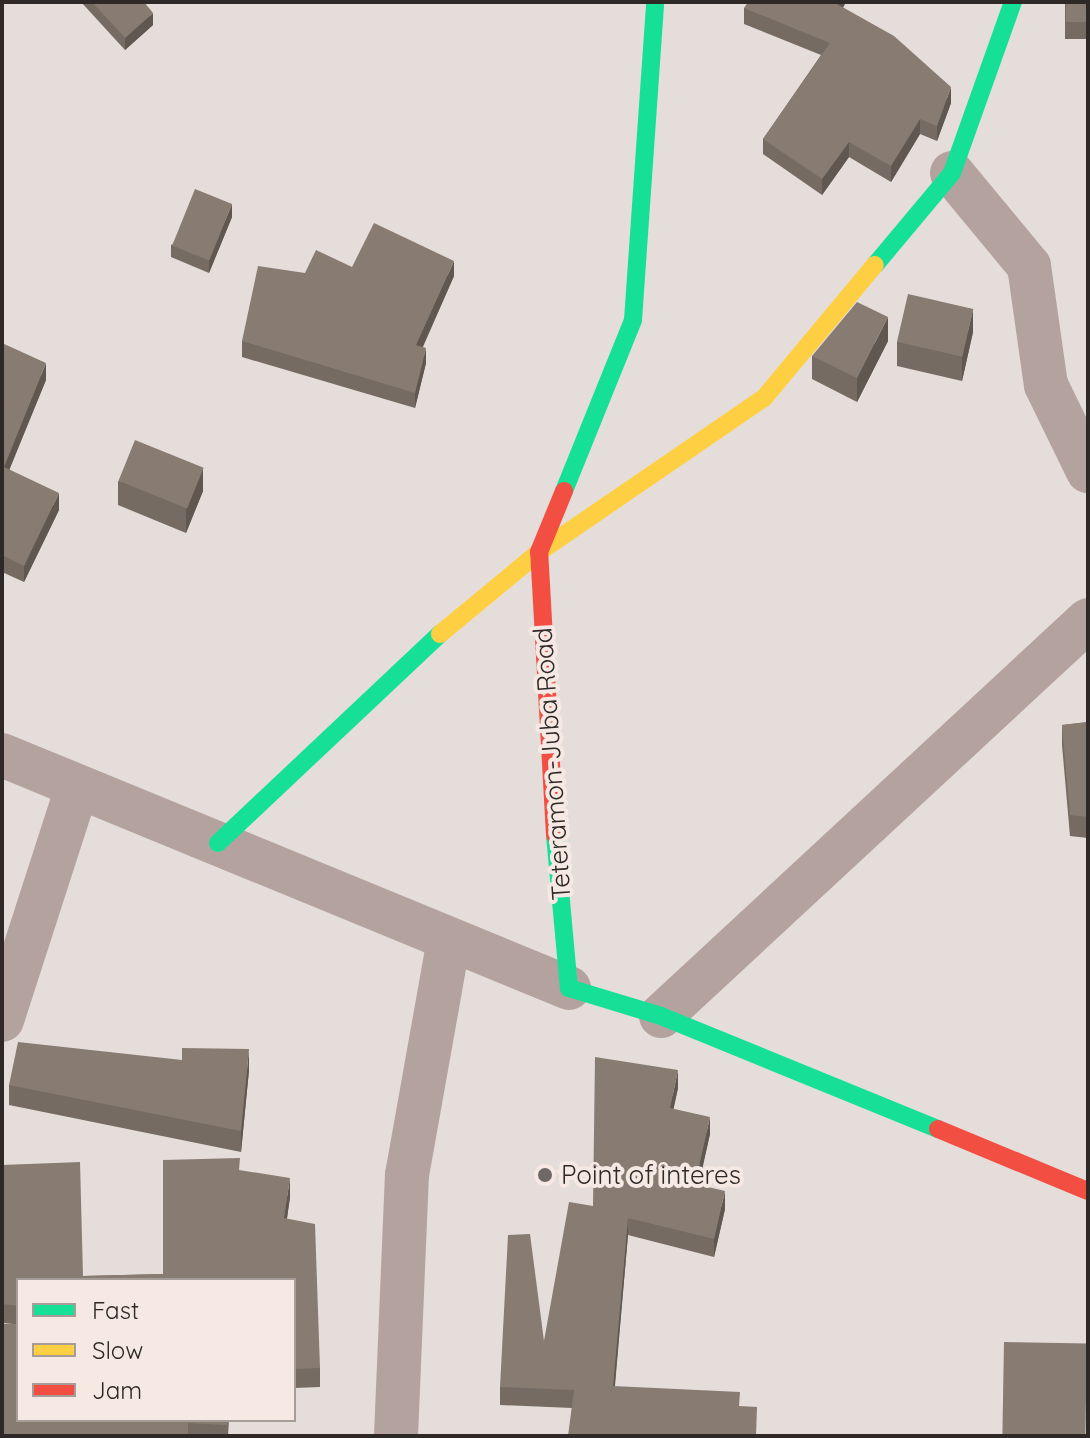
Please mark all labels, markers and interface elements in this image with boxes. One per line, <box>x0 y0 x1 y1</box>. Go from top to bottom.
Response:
street label: Teteramon-Juba Road <box>527 627 577 901</box>
place label: Point of interes <box>561 1159 741 1191</box>
marker: Point of interes <box>536 1166 554 1184</box>
legend <box>16 1278 296 1422</box>
text: Fast <box>92 1295 139 1325</box>
text: Slow <box>92 1335 143 1365</box>
text: Jam <box>92 1375 142 1405</box>

